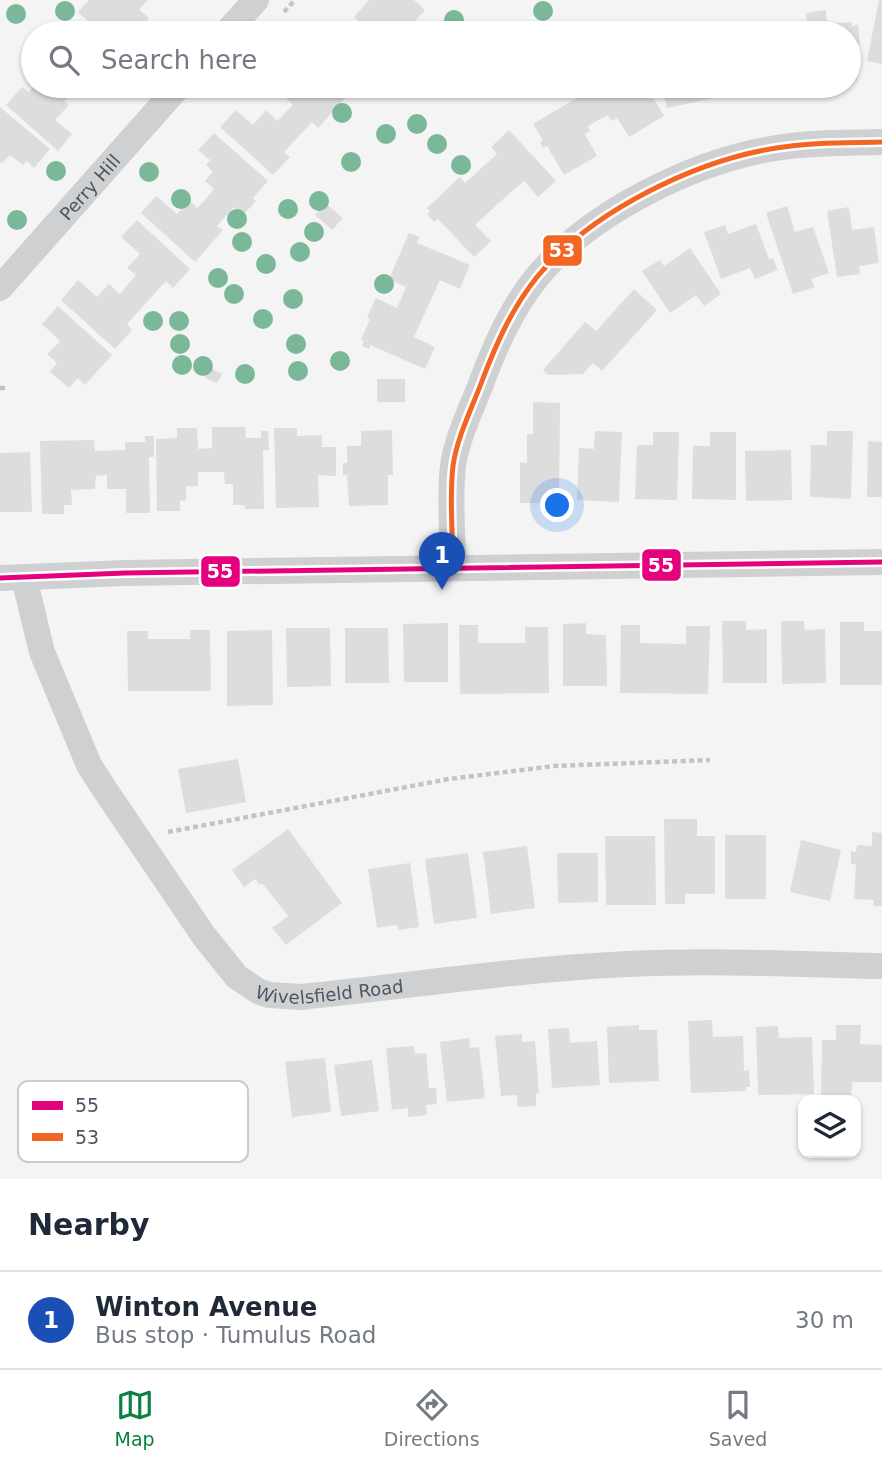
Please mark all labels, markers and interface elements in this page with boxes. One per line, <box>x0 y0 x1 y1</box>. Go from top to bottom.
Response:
search box <box>21 21 861 98</box>
icon: search <box>45 41 83 79</box>
text: Search here <box>101 45 257 75</box>
street label: Perry Hill <box>55 150 124 224</box>
line badge: 53 <box>542 234 583 267</box>
text: 53 <box>549 239 575 261</box>
your location <box>540 488 574 522</box>
pin: 1 <box>419 532 465 590</box>
line badge: 55 <box>641 548 682 582</box>
text: 55 <box>648 554 674 576</box>
line badge: 55 <box>200 555 241 588</box>
text: 55 <box>207 560 233 582</box>
street label: Wivelsfield Road <box>253 975 404 1008</box>
legend <box>18 1081 248 1162</box>
text: 55 <box>75 1094 99 1116</box>
map controls <box>798 1095 861 1158</box>
button: layers <box>798 1095 861 1158</box>
text: 53 <box>75 1126 99 1148</box>
text: Nearby <box>28 1207 150 1242</box>
text: Winton Avenue <box>95 1292 317 1322</box>
text: 1 <box>43 1307 59 1333</box>
text: 30 m <box>795 1307 854 1333</box>
text: Bus stop · Tumulus Road <box>95 1322 376 1348</box>
tab: Map <box>115 1386 155 1450</box>
tab: Directions <box>384 1386 480 1450</box>
tab: Saved <box>709 1386 767 1450</box>

